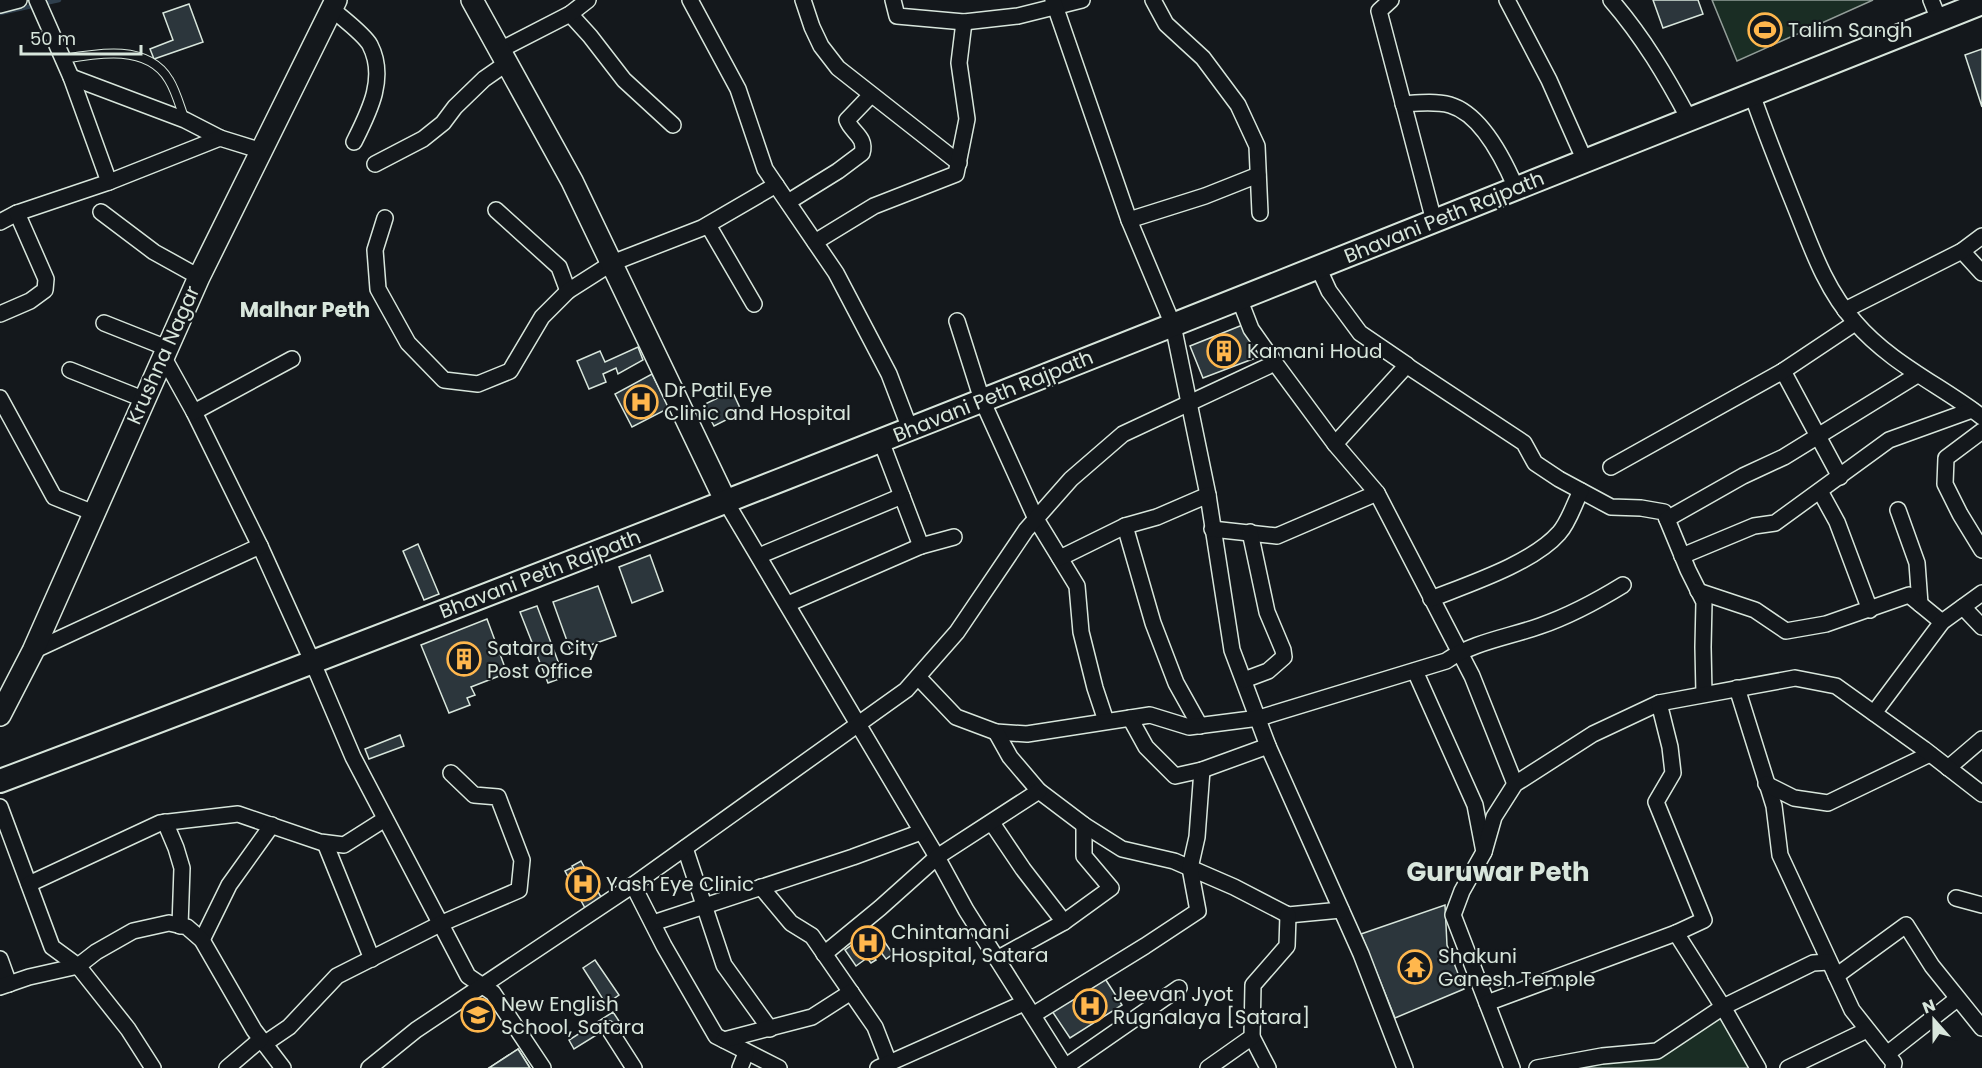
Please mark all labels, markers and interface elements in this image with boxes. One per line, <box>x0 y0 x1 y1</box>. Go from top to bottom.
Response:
sports icon: Talim Sangh <box>1747 12 1783 48</box>
place label: Talim Sangh <box>1788 16 1913 44</box>
scale bar <box>21 18 141 56</box>
text: 50 m <box>30 26 76 51</box>
street label: Bhavani Peth Rajpath <box>1340 164 1548 270</box>
street label: Krushna Nagar <box>120 281 206 429</box>
district label: Malhar Peth <box>240 295 370 324</box>
building icon: Kamani Houd <box>1206 333 1242 369</box>
place label: Kamani Houd <box>1247 337 1383 365</box>
street label: Bhavani Peth Rajpath <box>889 343 1097 449</box>
place label: Dr Patil Eye Clinic and Hospital <box>664 376 851 427</box>
hospital icon: Dr Patil Eye Clinic and Hospital <box>623 384 659 420</box>
street label: Bhavani Peth Rajpath <box>435 523 645 625</box>
place label: Satara City Post Office <box>487 634 598 685</box>
building icon: Satara City Post Office <box>446 641 482 677</box>
district label: Guruwar Peth <box>1406 854 1590 890</box>
hospital icon: Yash Eye Clinic <box>565 866 601 902</box>
place label: Yash Eye Clinic <box>606 870 754 898</box>
place label: Chintamani Hospital, Satara <box>891 918 1049 969</box>
hospital icon: Chintamani Hospital, Satara <box>850 925 886 961</box>
place label: Shakuni Ganesh Temple <box>1438 942 1596 993</box>
temple icon: Shakuni Ganesh Temple <box>1397 949 1433 985</box>
place label: Jeevan Jyot Rugnalaya [Satara] <box>1113 980 1310 1031</box>
hospital icon: Jeevan Jyot Rugnalaya [Satara] <box>1072 988 1108 1024</box>
place label: New English School, Satara <box>501 990 645 1041</box>
north arrow <box>1904 990 1964 1050</box>
text: N <box>1919 994 1939 1019</box>
school or university icon: New English School, Satara <box>460 997 496 1033</box>

